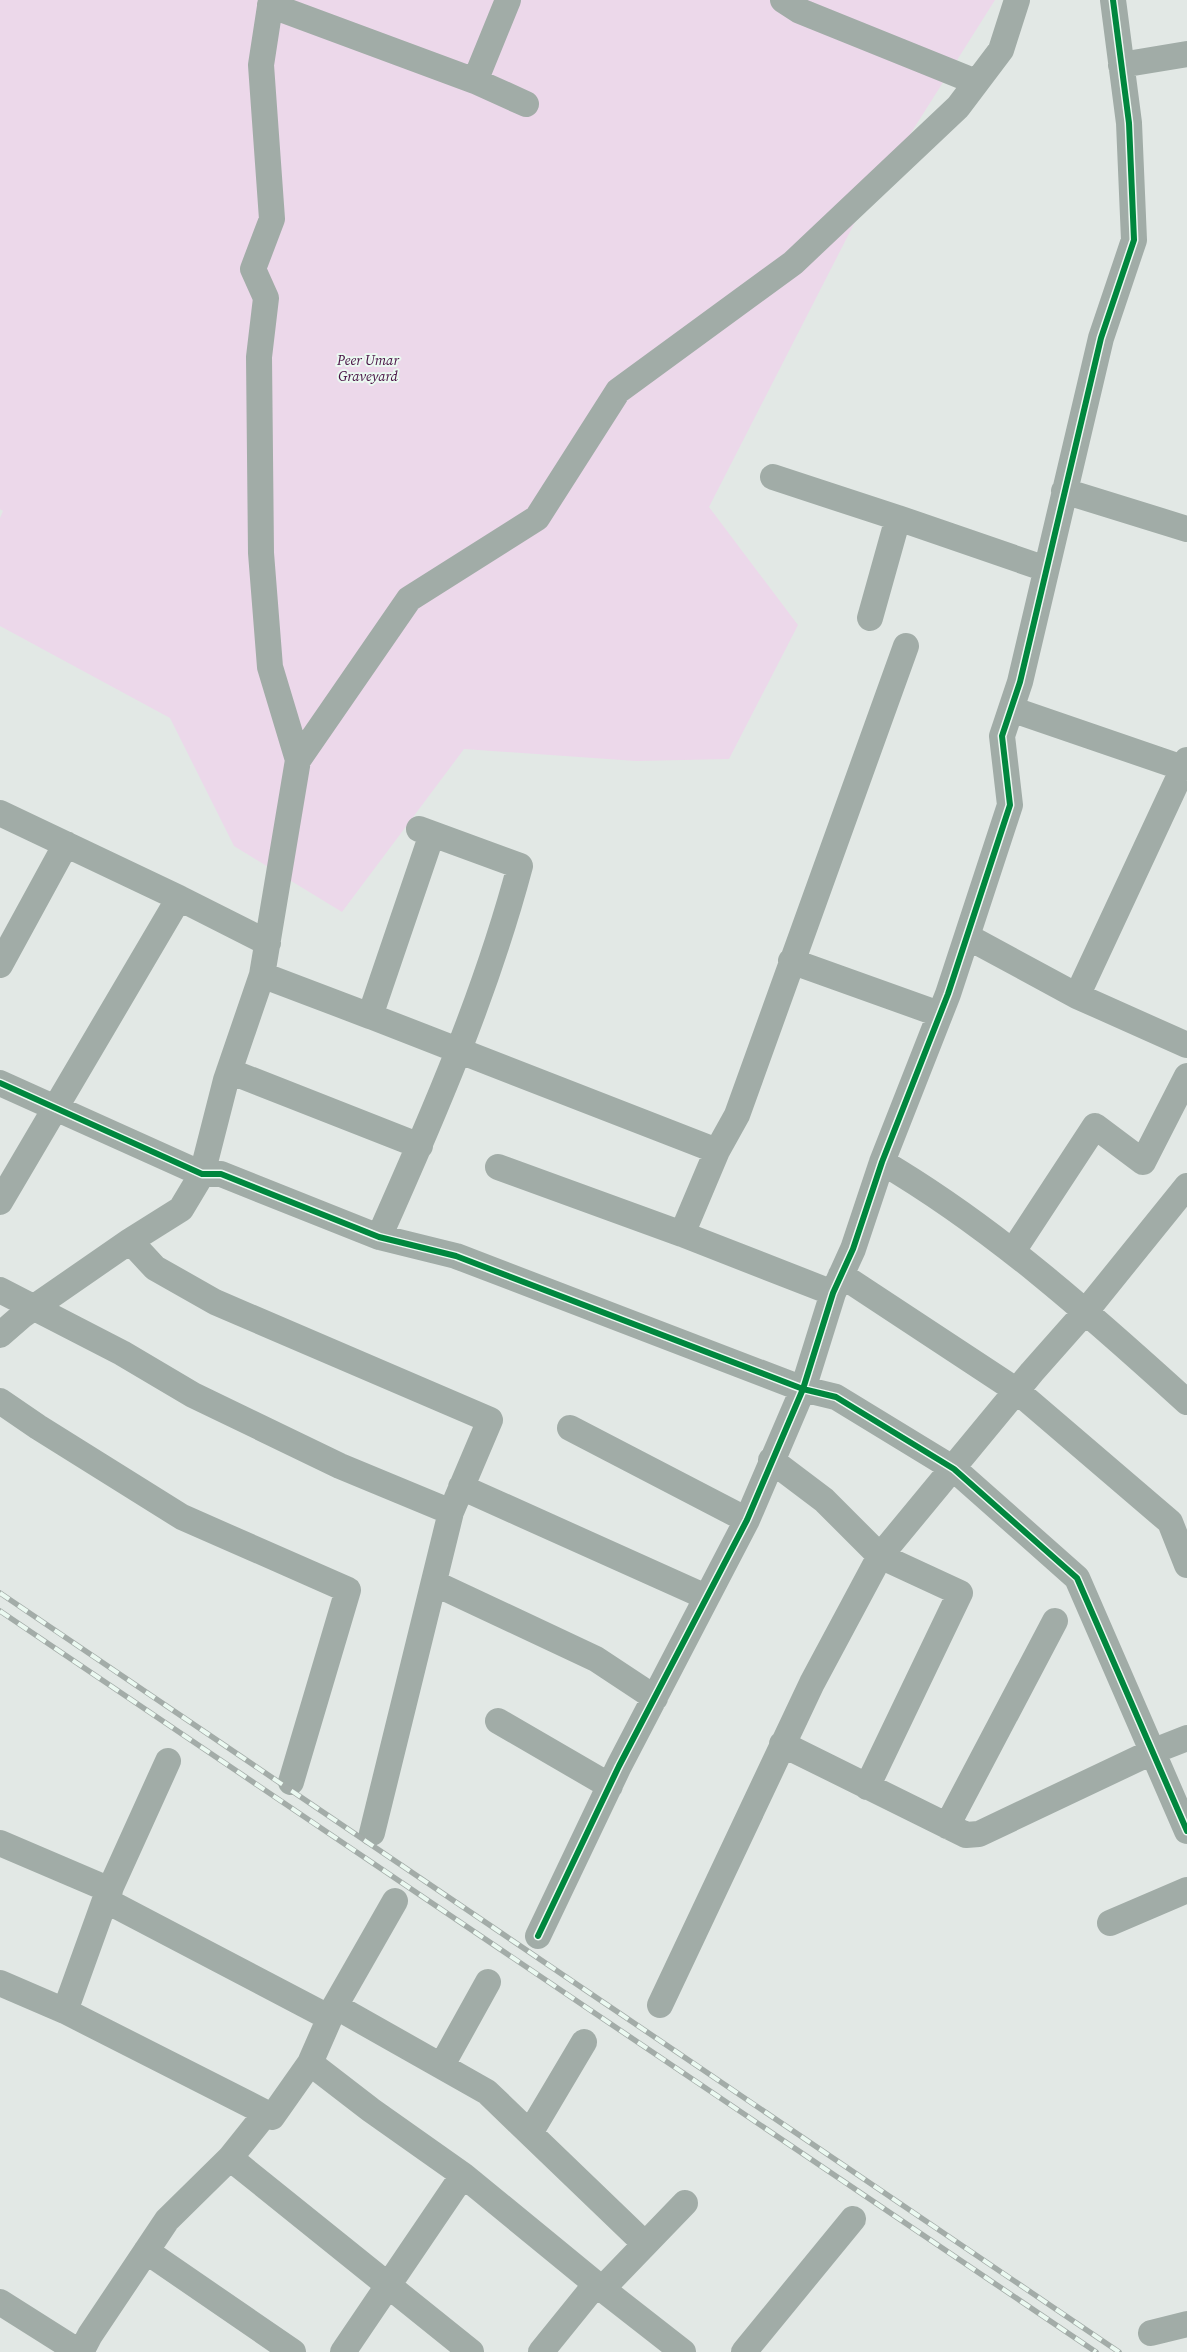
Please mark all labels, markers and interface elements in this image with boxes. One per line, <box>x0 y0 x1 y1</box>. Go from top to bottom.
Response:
park label: Peer Umar Graveyard <box>336 350 399 386</box>

